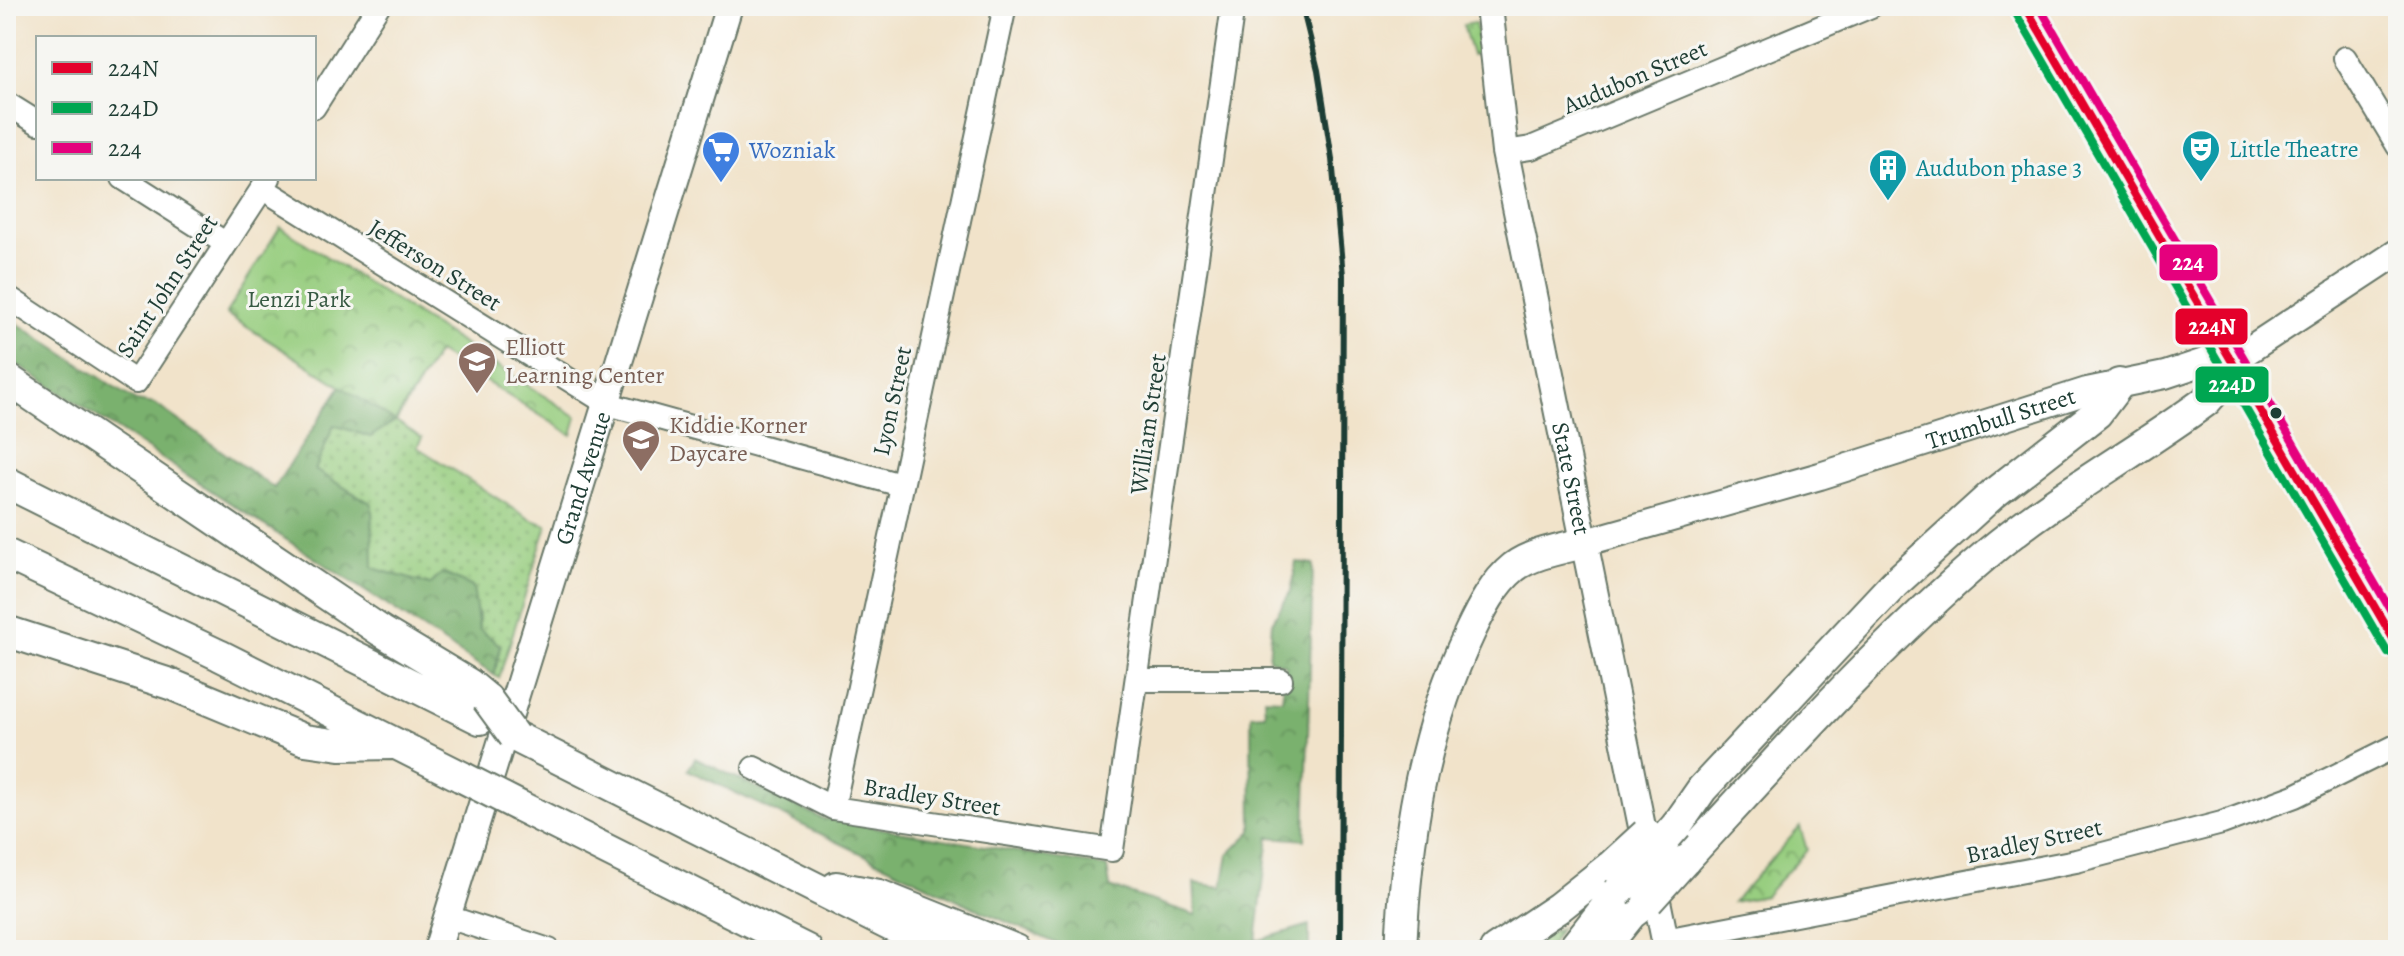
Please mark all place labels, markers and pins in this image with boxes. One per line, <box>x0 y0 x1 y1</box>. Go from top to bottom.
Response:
theatre icon: Little Theatre <box>2180 128 2222 183</box>
supermarket icon: Wozniak <box>700 129 742 184</box>
place label: Little Theatre <box>2229 133 2358 165</box>
place label: Wozniak <box>748 134 836 166</box>
building icon: Audubon phase 3 <box>1867 147 1909 202</box>
place label: Audubon phase 3 <box>1915 152 2082 184</box>
place label: Elliott Learning Center <box>505 331 664 391</box>
school or university icon: Elliott Learning Center <box>456 340 498 395</box>
unlabelled marker <box>2268 405 2284 421</box>
place label: Kiddie Korner Daycare <box>669 409 807 469</box>
school or university icon: Kiddie Korner Daycare <box>620 418 662 473</box>

